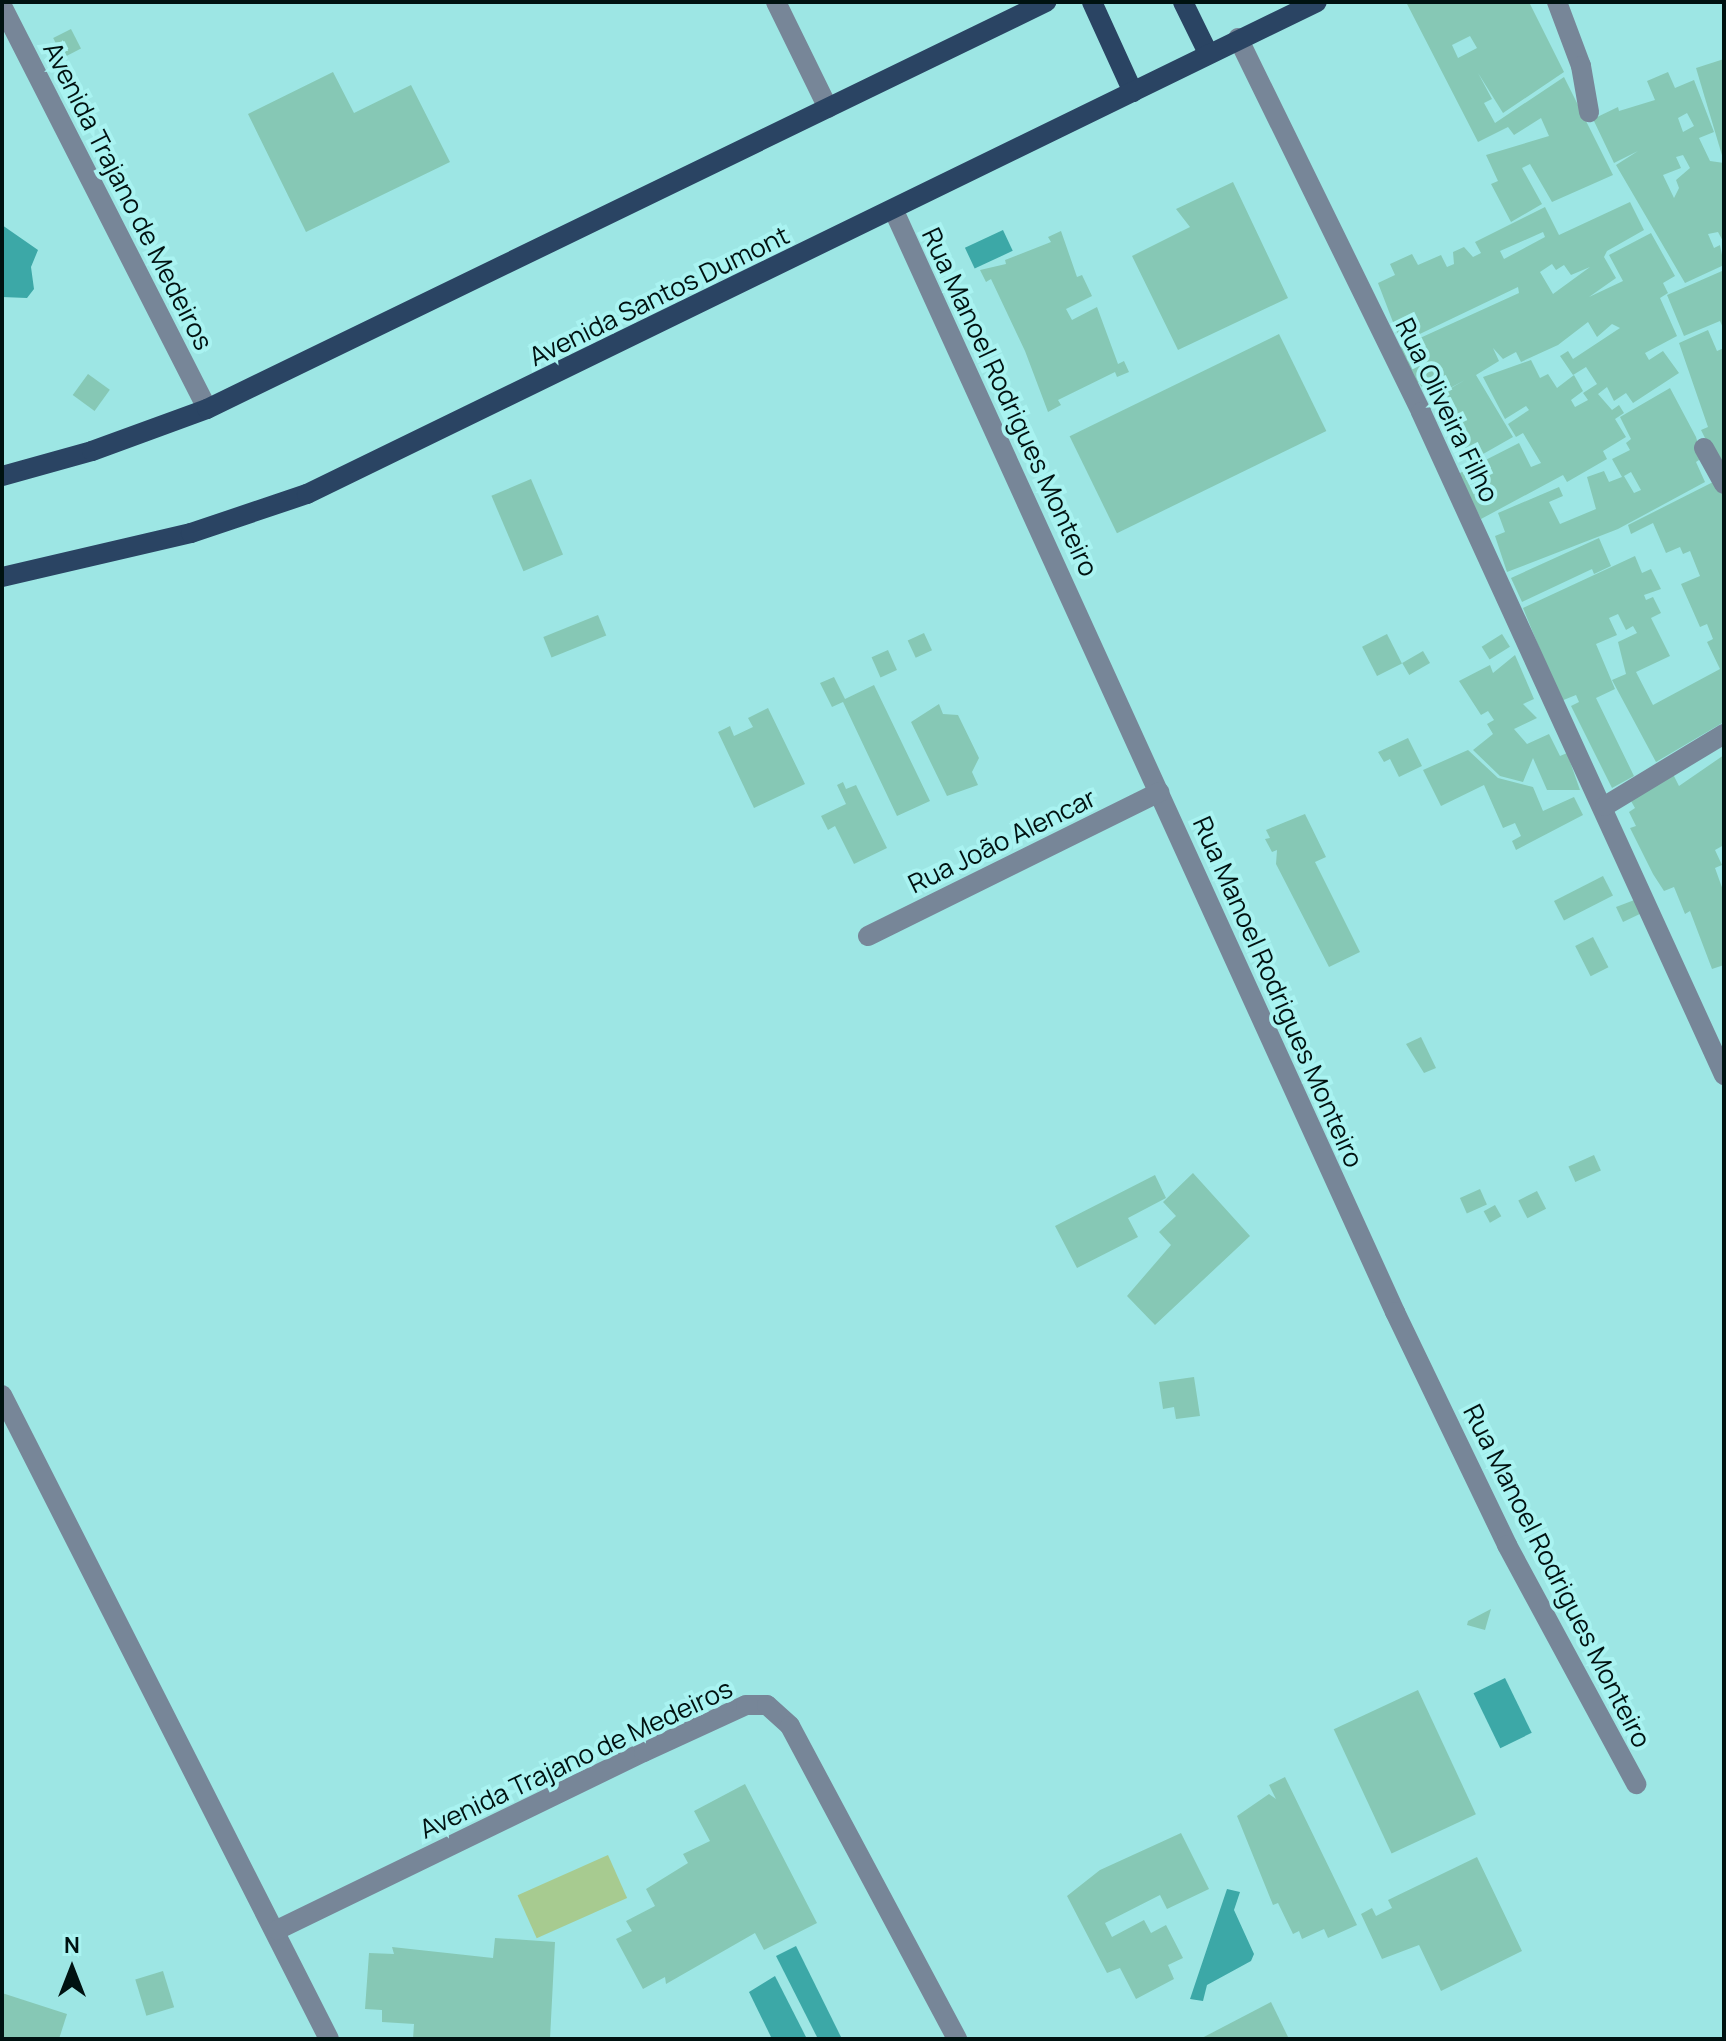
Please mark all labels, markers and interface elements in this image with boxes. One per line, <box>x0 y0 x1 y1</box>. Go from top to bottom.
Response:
street label: Avenida Trajano de Medeiros <box>37 37 219 355</box>
street label: Avenida Santos Dumont <box>524 219 794 373</box>
street label: Rua Manoel Rodrigues Monteiro <box>915 223 1105 581</box>
street label: Rua Oliveira Filho <box>1389 313 1505 507</box>
street label: Rua João Alencar <box>903 782 1101 900</box>
street label: Rua Manoel Rodrigues Monteiro <box>1186 812 1370 1172</box>
street label: Rua Manoel Rodrigues Monteiro <box>1457 1399 1657 1753</box>
street label: Avenida Trajano de Medeiros <box>415 1673 737 1845</box>
north arrow <box>32 1929 112 2009</box>
text: N <box>64 1930 80 1960</box>

